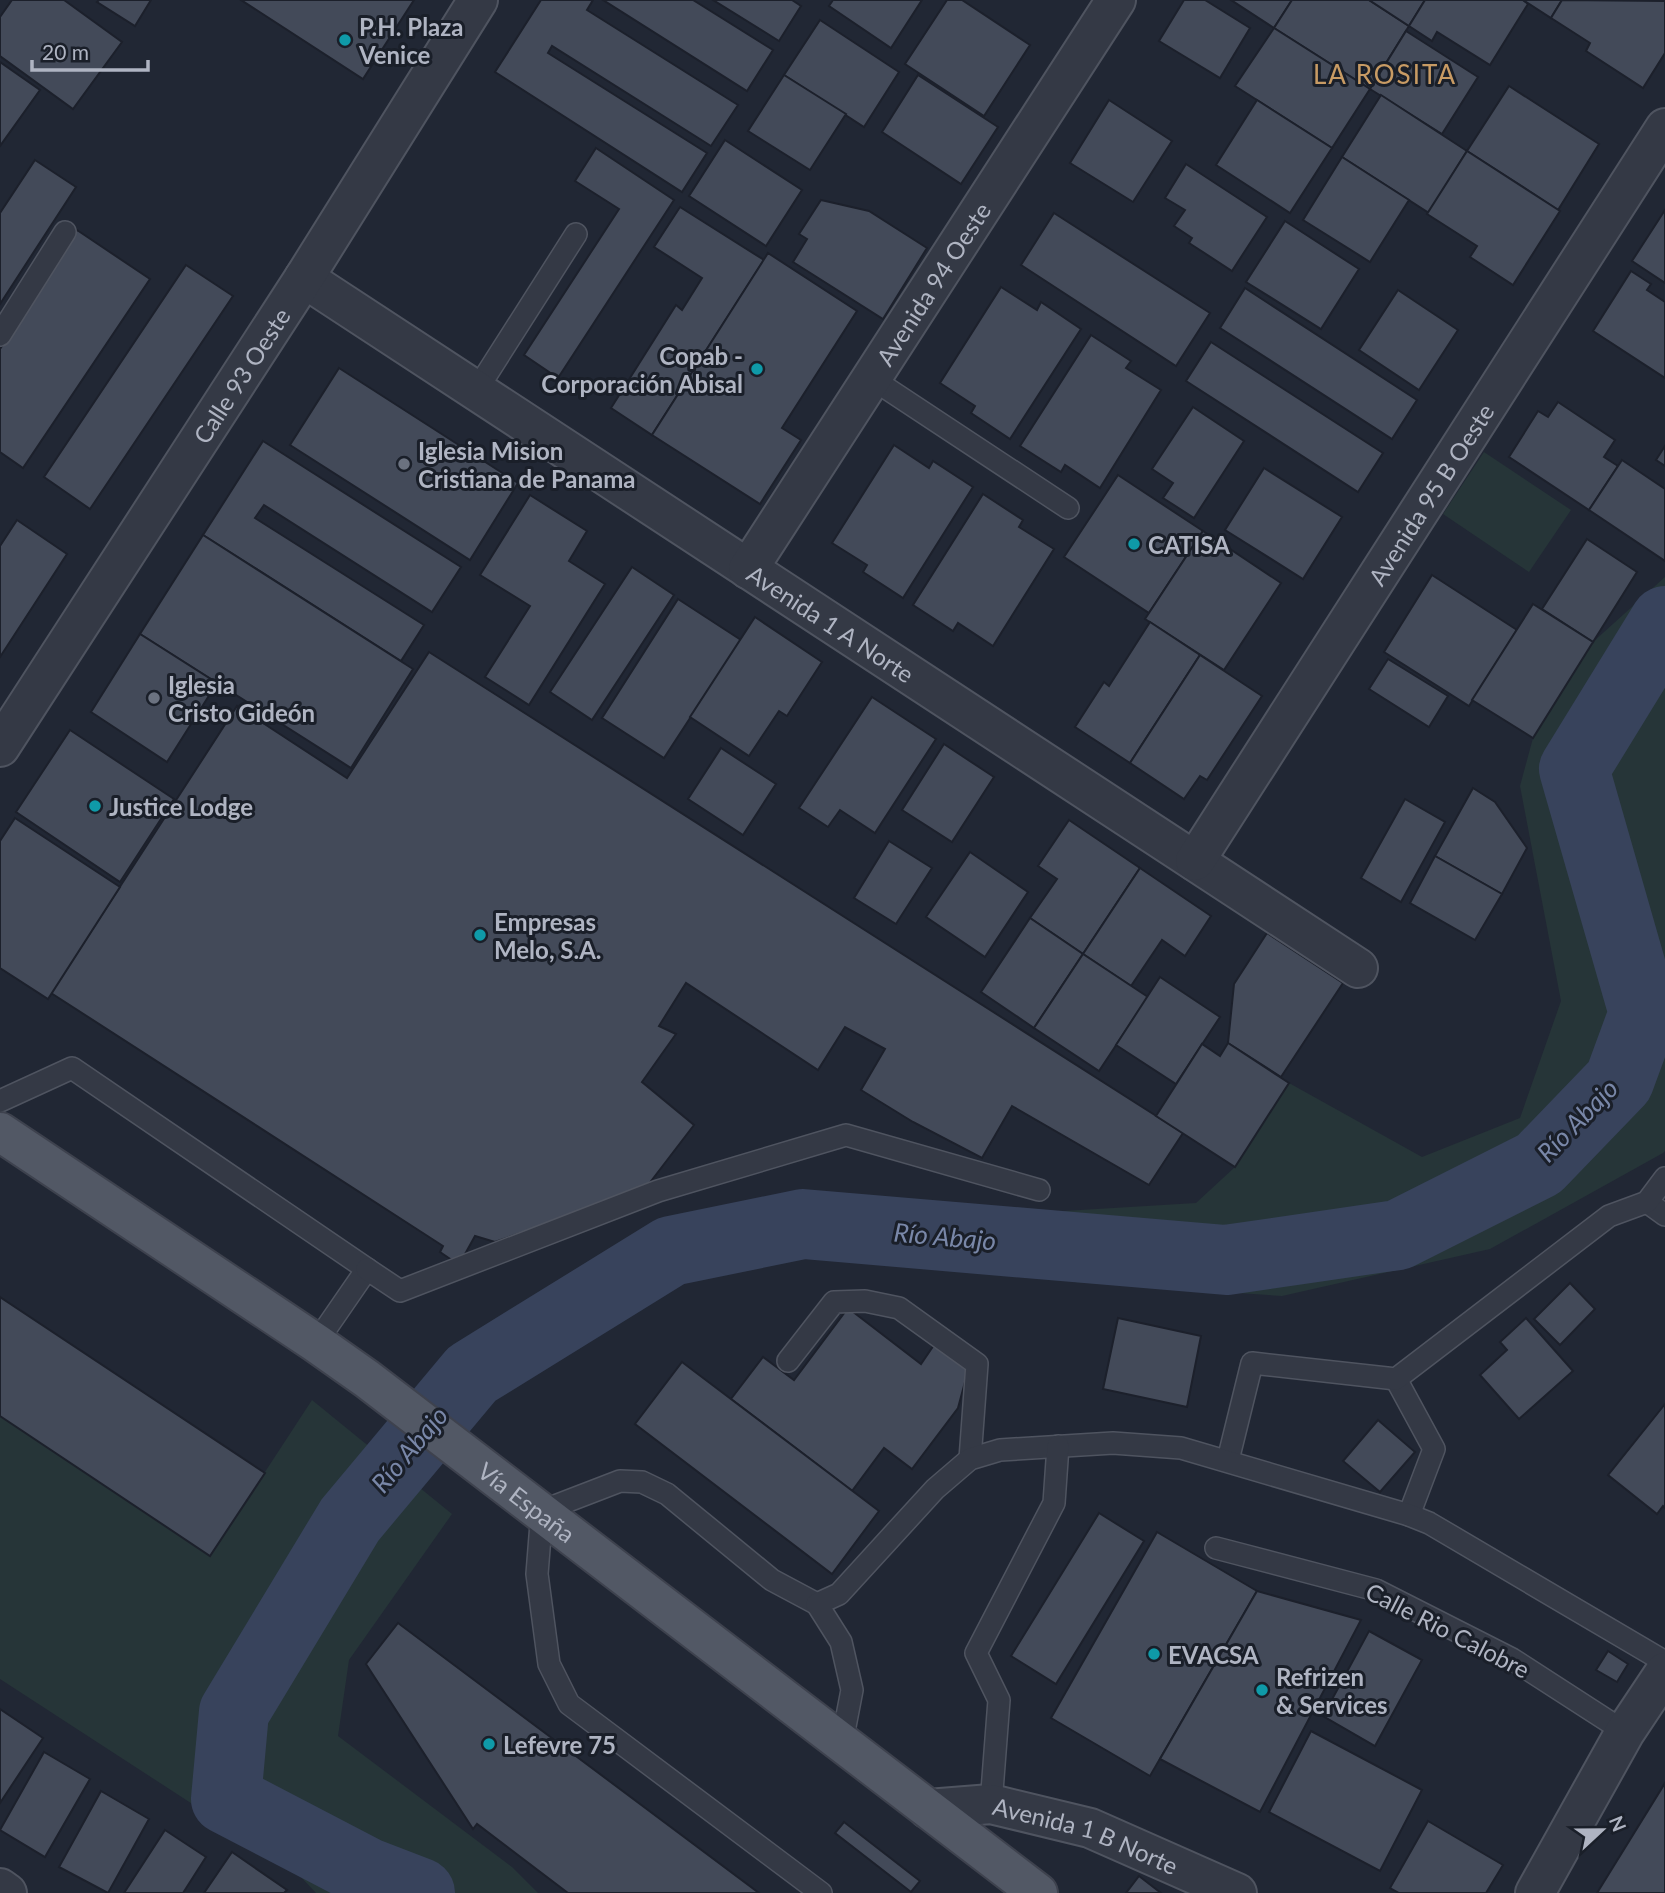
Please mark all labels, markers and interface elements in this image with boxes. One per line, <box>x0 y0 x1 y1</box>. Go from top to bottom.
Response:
place label: P.H. Plaza Venice <box>358 12 464 69</box>
scale bar <box>32 28 147 72</box>
marker: P.H. Plaza Venice <box>337 32 353 48</box>
text: 20 m <box>42 39 89 64</box>
district label: LA ROSITA <box>1313 58 1457 90</box>
street label: Avenida 94 Oeste <box>869 197 996 370</box>
street label: Calle 93 Oeste <box>186 302 295 448</box>
place label: Copab - Corporación Abisal <box>541 341 743 398</box>
marker: Copab - Corporación Abisal <box>749 361 765 377</box>
street label: Avenida 95 B Oeste <box>1361 398 1499 590</box>
place label: Iglesia Mision Cristiana de Panama <box>418 436 636 493</box>
marker: Iglesia Mision Cristiana de Panama <box>396 456 412 472</box>
place label: CATISA <box>1148 530 1230 559</box>
marker: CATISA <box>1126 536 1142 552</box>
street label: Avenida 1 A Norte <box>742 558 920 688</box>
place label: Iglesia Cristo Gideón <box>168 670 315 727</box>
marker: Iglesia Cristo Gideón <box>146 690 162 706</box>
place label: Justice Lodge <box>109 792 253 821</box>
marker: Justice Lodge <box>87 798 103 814</box>
place label: Empresas Melo, S.A. <box>494 907 602 964</box>
marker: Empresas Melo, S.A. <box>472 927 488 943</box>
water label: Río Abajo <box>1530 1072 1624 1168</box>
water label: Río Abajo <box>892 1216 998 1256</box>
water label: Río Abajo <box>364 1399 454 1499</box>
street label: Vía España <box>473 1455 581 1548</box>
street label: Calle Rio Calobre <box>1361 1576 1535 1684</box>
place label: EVACSA <box>1168 1640 1259 1669</box>
marker: EVACSA <box>1146 1646 1162 1662</box>
place label: Refrizen & Services <box>1276 1662 1388 1719</box>
marker: Refrizen & Services <box>1254 1682 1270 1698</box>
place label: Lefevre 75 <box>503 1730 616 1759</box>
marker: Lefevre 75 <box>481 1736 497 1752</box>
street label: Avenida 1 B Norte <box>990 1791 1183 1880</box>
north arrow <box>1567 1795 1637 1865</box>
text: N <box>1605 1812 1632 1835</box>

